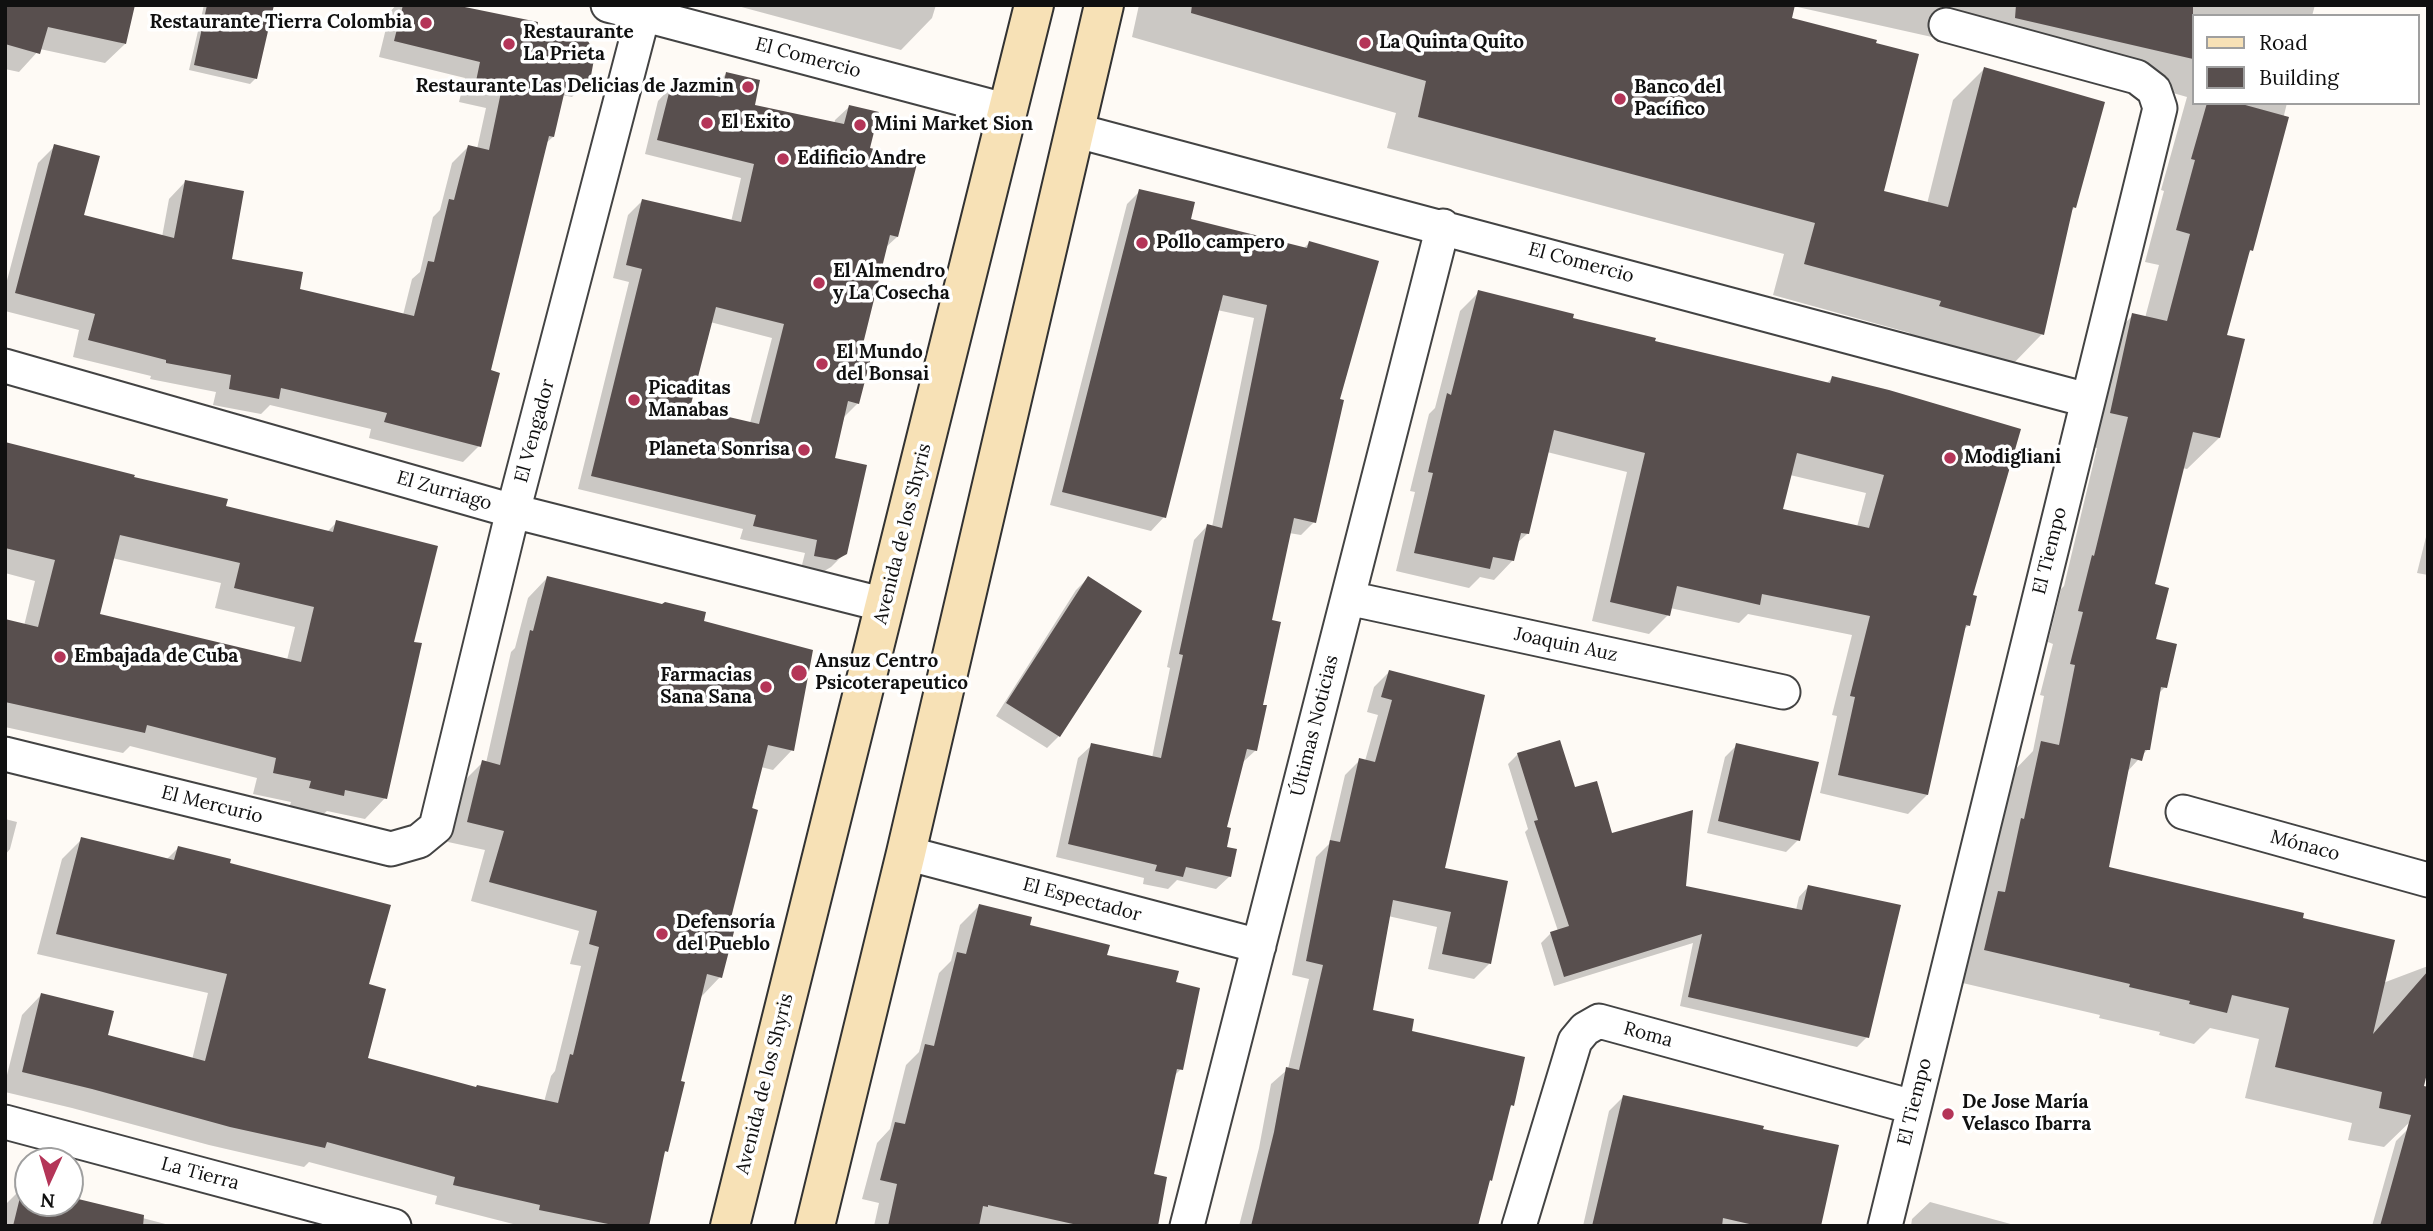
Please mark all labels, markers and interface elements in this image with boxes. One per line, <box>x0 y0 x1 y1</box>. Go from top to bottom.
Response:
place label: Restaurante Tierra Colombia <box>149 12 412 34</box>
legend <box>2192 14 2419 105</box>
marker: Restaurante Tierra Colombia <box>418 15 434 31</box>
place label: Restaurante La Prieta <box>523 22 634 66</box>
text: Road <box>2259 29 2308 56</box>
place label: La Quinta Quito <box>1379 32 1524 54</box>
street label: El Comercio <box>753 33 863 83</box>
marker: La Quinta Quito <box>1357 35 1373 51</box>
marker: Restaurante La Prieta <box>501 36 517 52</box>
text: Building <box>2259 64 2339 91</box>
place label: Restaurante Las Delicias de Jazmin <box>415 76 734 98</box>
place label: Banco del Pacífico <box>1634 77 1722 121</box>
marker: Restaurante Las Delicias de Jazmin <box>740 79 756 95</box>
marker: Banco del Pacífico <box>1612 91 1628 107</box>
place label: El Exito <box>721 112 791 134</box>
place label: Mini Market Sion <box>874 114 1033 136</box>
marker: El Exito <box>699 115 715 131</box>
marker: Mini Market Sion <box>852 117 868 133</box>
place label: Edificio Andre <box>797 148 926 170</box>
marker: Edificio Andre <box>775 151 791 167</box>
place label: Pollo campero <box>1156 232 1285 254</box>
marker: Pollo campero <box>1134 235 1150 251</box>
street label: El Comercio <box>1526 238 1636 288</box>
place label: El Almendro y La Cosecha <box>833 261 950 305</box>
marker: El Almendro y La Cosecha <box>811 275 827 291</box>
place label: El Mundo del Bonsai <box>836 342 929 386</box>
marker: El Mundo del Bonsai <box>814 356 830 372</box>
street label: El Vengador <box>510 377 560 485</box>
place label: Picaditas Manabas <box>648 378 731 422</box>
marker: Picaditas Manabas <box>626 392 642 408</box>
place label: Planeta Sonrisa <box>648 439 790 461</box>
street label: Avenida de los Shyris <box>870 441 936 627</box>
marker: Planeta Sonrisa <box>796 442 812 458</box>
place label: Modigliani <box>1964 447 2061 469</box>
marker: Modigliani <box>1942 450 1958 466</box>
street label: El Zurriago <box>394 467 494 515</box>
street label: El Tiempo <box>2028 505 2072 597</box>
street label: Joaquin Auz <box>1512 623 1620 667</box>
place label: Embajada de Cuba <box>74 646 238 668</box>
marker: Embajada de Cuba <box>52 649 68 665</box>
place label: Ansuz Centro Psicoterapeutico <box>815 651 968 695</box>
street label: Últimas Noticias <box>1286 653 1344 799</box>
marker: Ansuz Centro Psicoterapeutico <box>789 663 809 683</box>
place label: Farmacias Sana Sana <box>660 665 752 709</box>
marker: Farmacias Sana Sana <box>758 679 774 695</box>
street label: El Mercurio <box>159 781 265 829</box>
street label: Mónaco <box>2268 826 2342 866</box>
street label: El Espectador <box>1020 873 1144 927</box>
place label: Defensoría del Pueblo <box>676 912 775 956</box>
marker: Defensoría del Pueblo <box>654 926 670 942</box>
street label: Avenida de los Shyris <box>732 991 798 1177</box>
street label: Roma <box>1621 1018 1675 1052</box>
street label: El Tiempo <box>1893 1056 1937 1148</box>
place label: De Jose María Velasco Ibarra <box>1962 1092 2091 1136</box>
marker: De Jose María Velasco Ibarra <box>1940 1106 1956 1122</box>
north arrow <box>14 1147 84 1217</box>
street label: La Tierra <box>158 1153 242 1195</box>
text: N <box>40 1188 56 1213</box>

